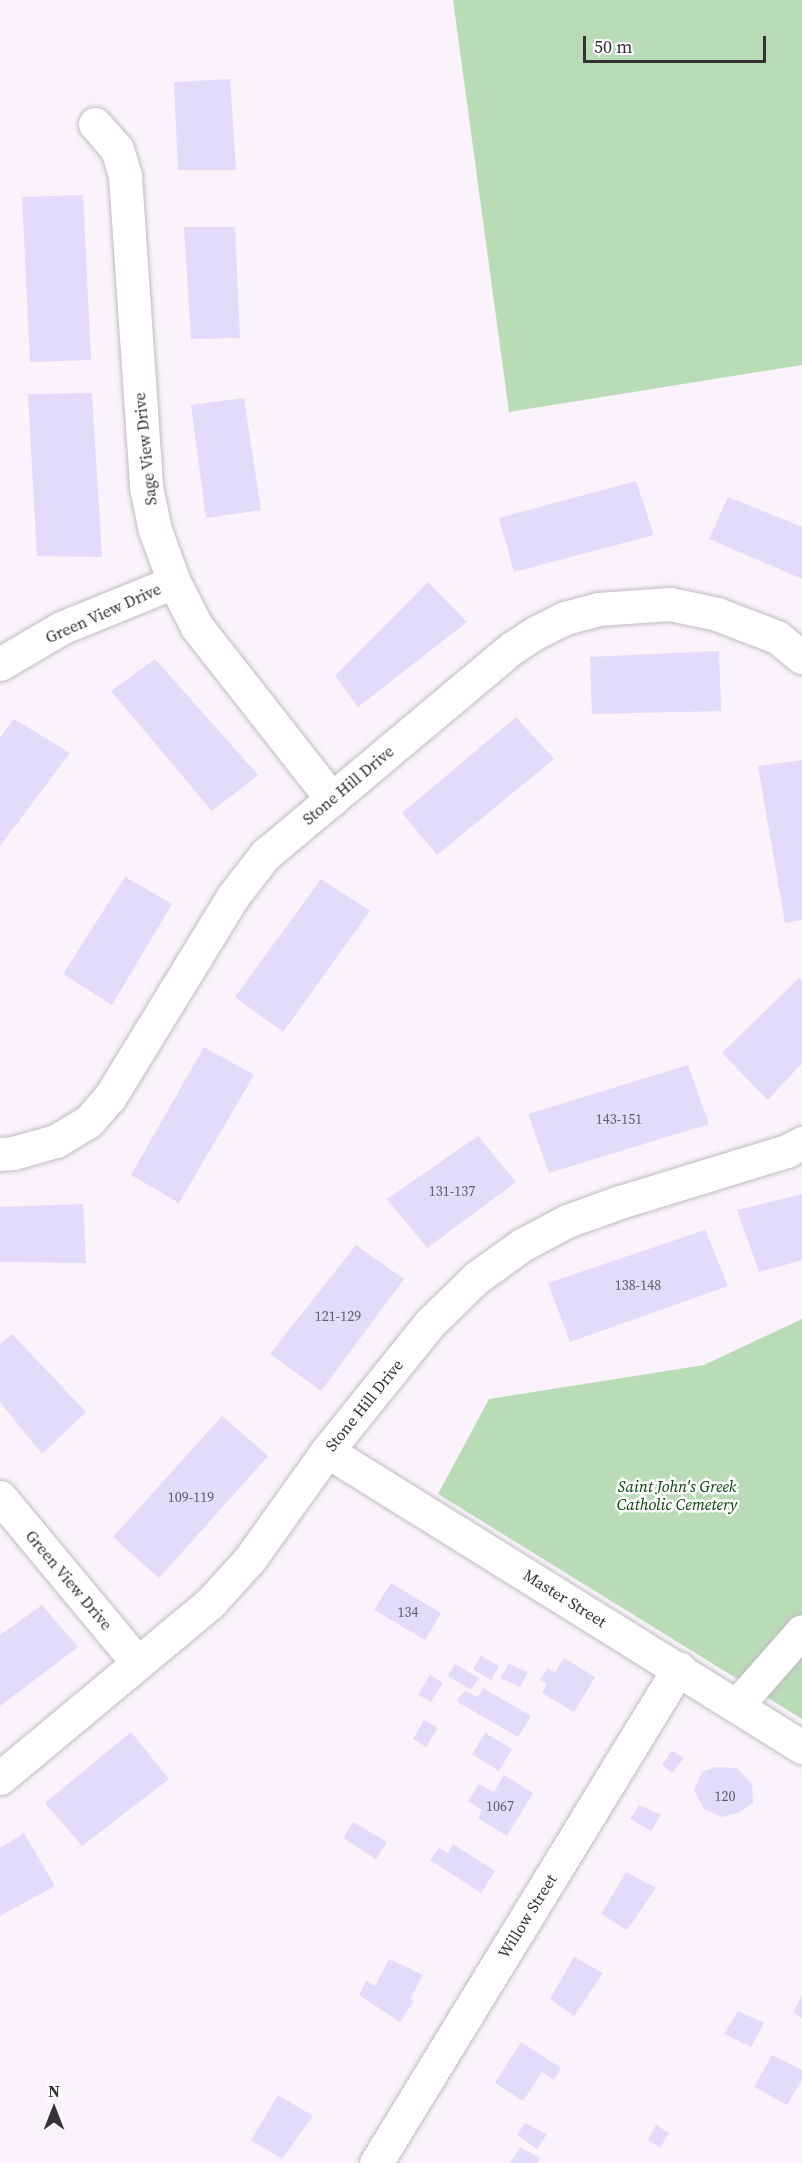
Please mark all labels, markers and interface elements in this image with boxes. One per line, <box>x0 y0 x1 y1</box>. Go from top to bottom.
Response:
scale bar <box>586 24 769 62</box>
text: 50 m <box>594 34 632 59</box>
street label: Sage View Drive <box>130 391 160 507</box>
street label: Green View Drive <box>42 579 164 647</box>
street label: Stone Hill Drive <box>299 741 397 829</box>
house number: 143-151 <box>596 1111 642 1127</box>
house number: 131-137 <box>429 1183 475 1199</box>
house number: 138-148 <box>615 1277 661 1293</box>
house number: 121-129 <box>315 1308 361 1324</box>
street label: Stone Hill Drive <box>321 1355 407 1455</box>
park label: Saint John's Greek Catholic Cemetery <box>617 1476 737 1514</box>
house number: 109-119 <box>168 1489 214 1505</box>
street label: Green View Drive <box>22 1526 116 1634</box>
street label: Master Street <box>520 1565 610 1631</box>
house number: 134 <box>398 1604 418 1620</box>
house number: 120 <box>715 1788 735 1804</box>
house number: 1067 <box>486 1798 514 1814</box>
street label: Willow Street <box>494 1870 560 1962</box>
north arrow <box>24 2079 84 2139</box>
text: N <box>48 2080 60 2102</box>

